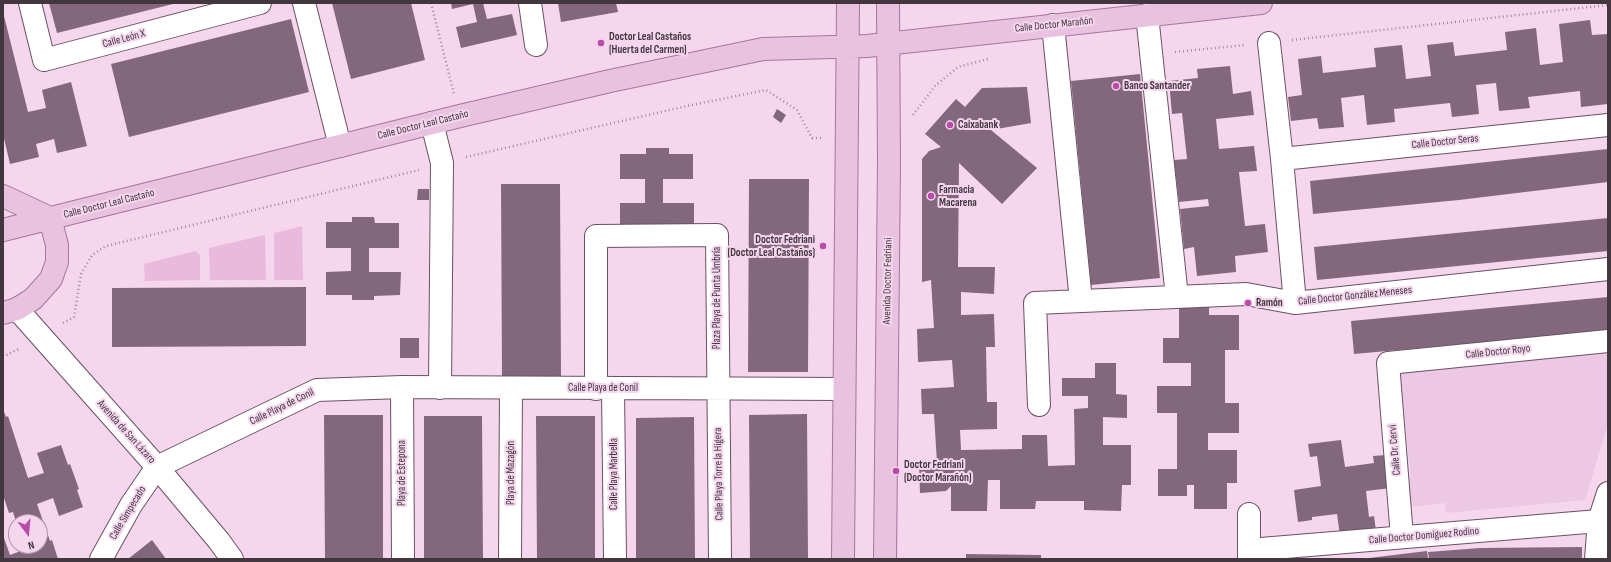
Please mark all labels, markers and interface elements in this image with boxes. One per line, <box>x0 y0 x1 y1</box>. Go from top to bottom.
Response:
street label: Calle Doctor Marañón <box>1014 14 1094 36</box>
street label: Calle León X <box>101 27 147 51</box>
place label: Doctor Leal Castaños (Huerta del Carmen) <box>609 30 691 56</box>
marker: Doctor Leal Castaños (Huerta del Carmen) <box>596 38 606 48</box>
place label: Banco Santander <box>1124 79 1190 93</box>
marker: Banco Santander <box>1111 81 1121 91</box>
street label: Calle Doctor Leal Castaño <box>376 107 470 143</box>
place label: Caixabank <box>958 118 998 132</box>
marker: Caixabank <box>945 120 955 130</box>
street label: Calle Doctor Seras <box>1411 132 1479 152</box>
place label: Farmacia Macarena <box>939 183 977 209</box>
street label: Calle Doctor Leal Castaño <box>62 186 156 222</box>
marker: Farmacia Macarena <box>926 191 936 201</box>
place label: Doctor Fedriani (Doctor Leal Castaños) <box>728 233 815 259</box>
street label: Avenida Doctor Fedriani <box>881 238 895 324</box>
marker: Doctor Fedriani (Doctor Leal Castaños) <box>818 241 828 251</box>
street label: Plaza Playa de Punta Umbría <box>710 247 724 349</box>
street label: Calle Doctor González Meneses <box>1298 283 1412 309</box>
place label: Ramón <box>1256 296 1283 310</box>
marker: Ramón <box>1243 298 1253 308</box>
street label: Calle Doctor Royo <box>1465 342 1531 362</box>
street label: Calle Playa de Conil <box>568 381 638 395</box>
street label: Calle Playa de Conil <box>248 386 316 428</box>
street label: Avenida de San Lázaro <box>94 398 158 466</box>
street label: Calle Dr. Cervi <box>1386 424 1404 476</box>
street label: Calle Playa Torre la Higera <box>712 427 726 521</box>
street label: Calle Playa Marbella <box>607 438 621 510</box>
street label: Playa de Estepona <box>395 440 409 506</box>
street label: Playa de Mazagón <box>504 441 518 505</box>
place label: Doctor Fedriani (Doctor Marañón) <box>904 458 971 484</box>
marker: Doctor Fedriani (Doctor Marañón) <box>891 466 901 476</box>
street label: Calle Simpecado <box>107 484 149 542</box>
north arrow <box>8 514 48 554</box>
street label: Calle Doctor Domíguez Rodino <box>1368 525 1480 547</box>
text: N <box>27 538 36 552</box>

